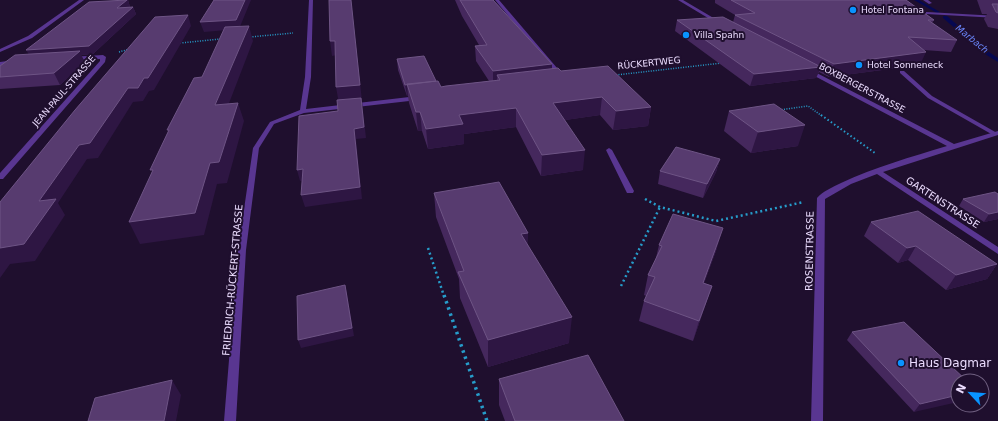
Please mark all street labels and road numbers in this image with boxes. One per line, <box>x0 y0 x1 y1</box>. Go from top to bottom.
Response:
street label: JEAN-PAUL-STRASSE <box>30 53 98 129</box>
street label: RÜCKERTWEG <box>617 55 681 71</box>
street label: BOXBERGERSTRASSE <box>817 61 907 115</box>
street label: GARTENSTRASSE <box>904 175 982 230</box>
street label: FRIEDRICH-RÜCKERT-STRASSE <box>219 204 245 356</box>
street label: ROSENSTRASSE <box>803 211 816 291</box>

